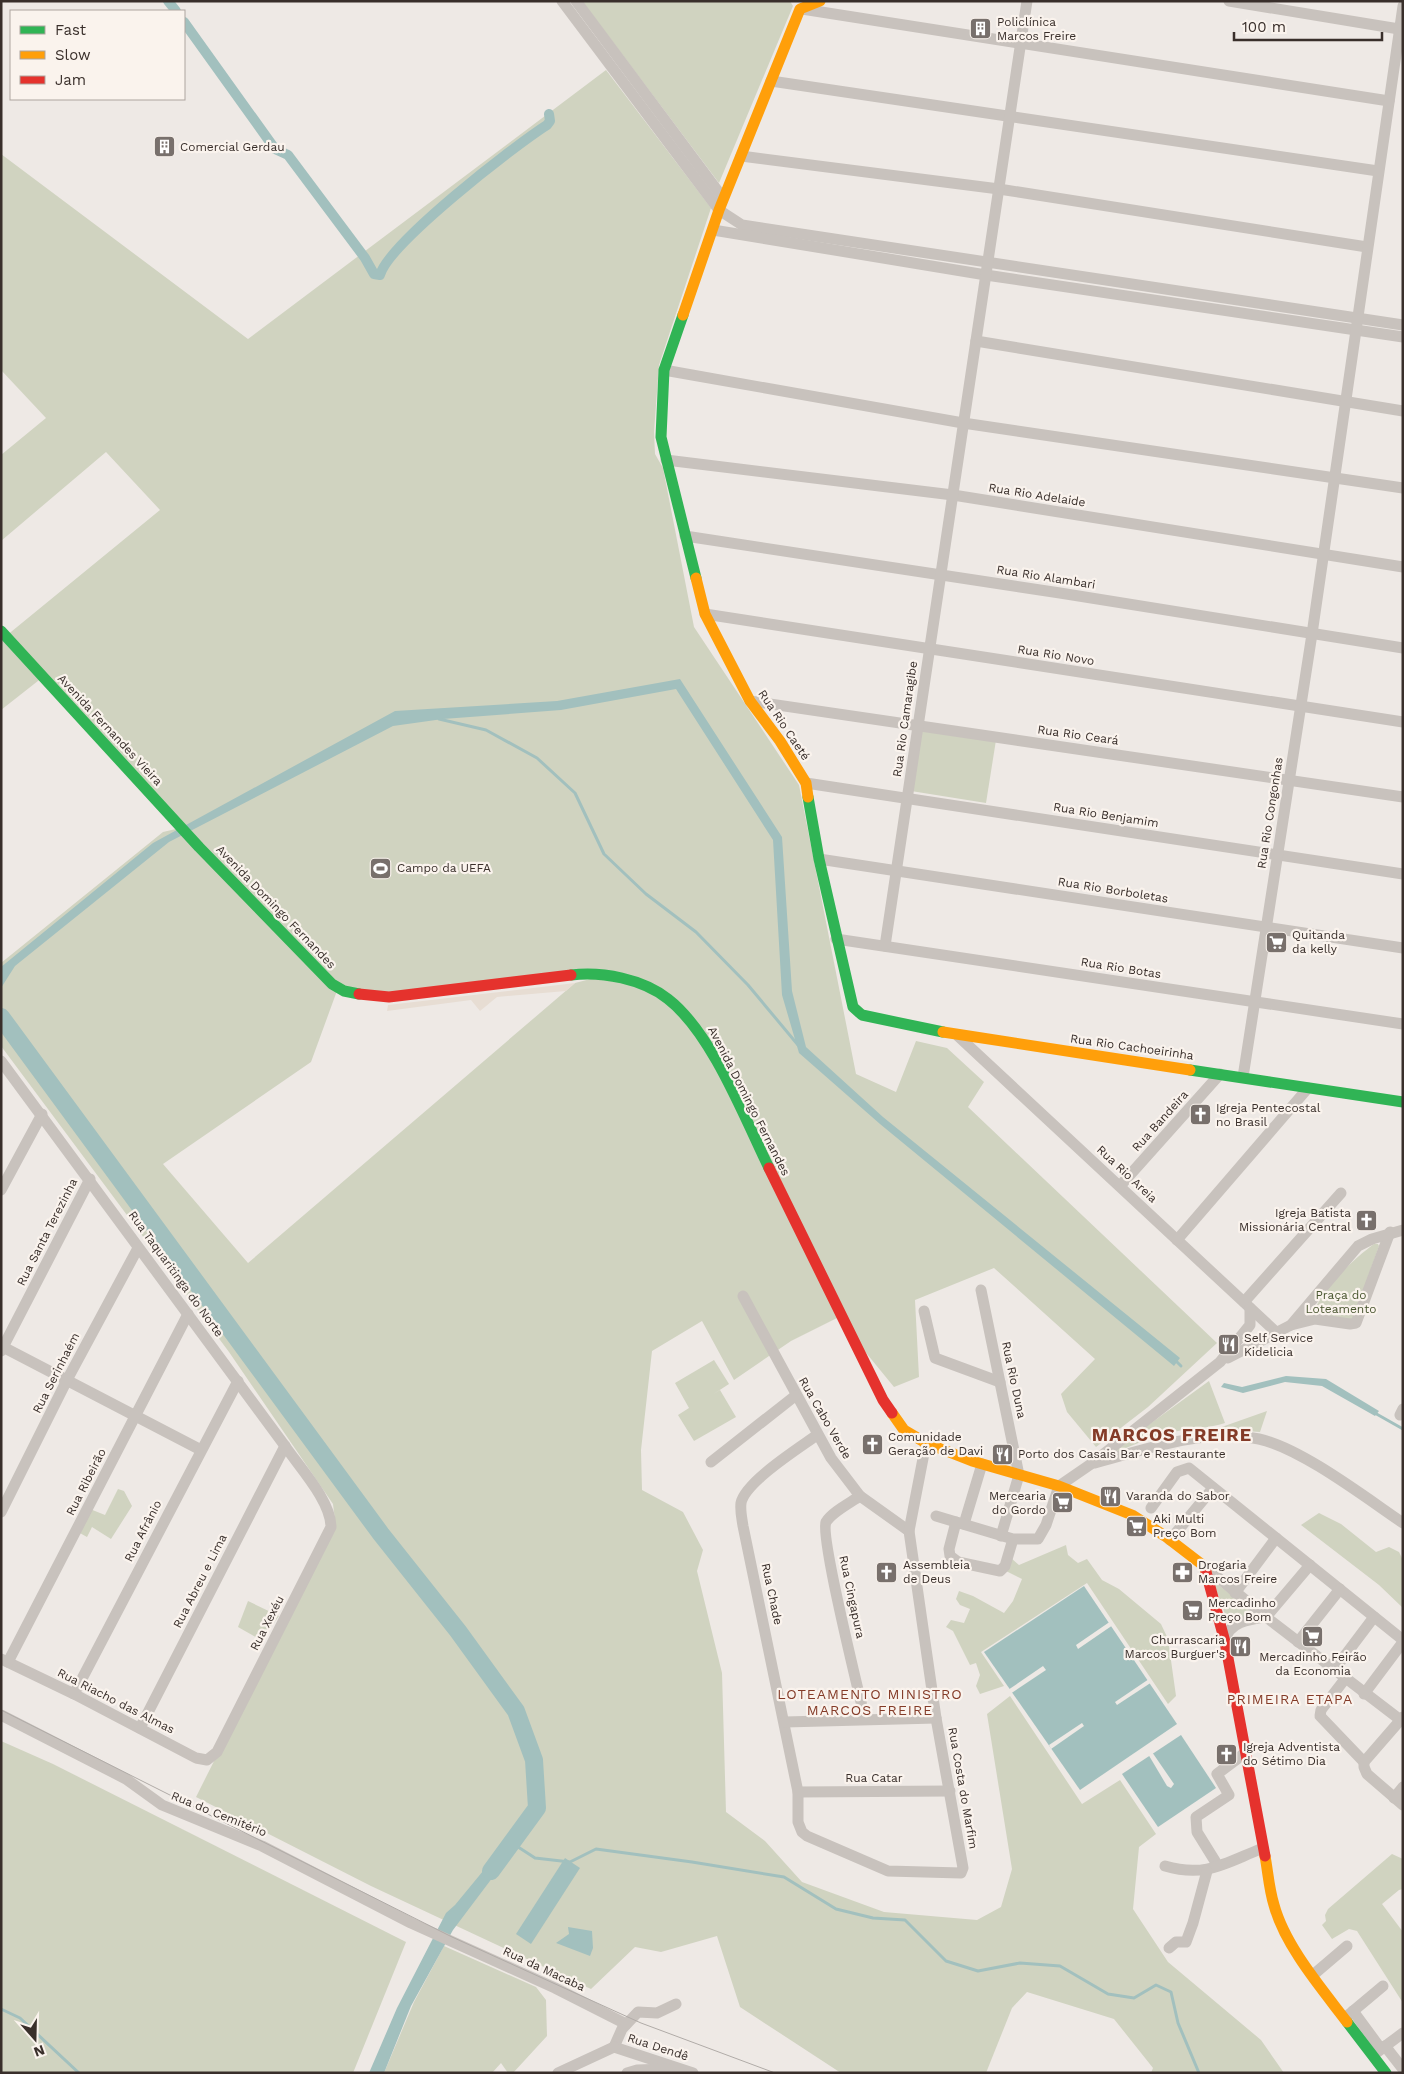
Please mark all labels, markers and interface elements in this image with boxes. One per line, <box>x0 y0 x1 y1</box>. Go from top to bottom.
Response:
legend <box>10 10 185 100</box>
scale bar <box>1234 10 1382 42</box>
place label: Policlínica Marcos Freire <box>997 15 1076 43</box>
building icon: Policlínica Marcos Freire <box>969 17 993 41</box>
text: 100 m <box>1242 18 1286 36</box>
text: Fast <box>55 21 87 39</box>
text: Slow <box>55 46 91 64</box>
text: Jam <box>55 71 86 89</box>
building icon: Comercial Gerdau <box>152 135 176 159</box>
place label: Comercial Gerdau <box>180 140 285 154</box>
street label: Rua Rio Adelaide <box>987 480 1087 510</box>
street label: Rua Rio Alambari <box>996 562 1096 592</box>
street label: Rua Rio Novo <box>1017 642 1095 668</box>
street label: Rua Rio Camaragibe <box>890 660 920 778</box>
street label: Avenida Fernandes Vieira <box>55 672 165 789</box>
street label: Rua Rio Caeté <box>755 687 813 763</box>
street label: Rua Rio Ceará <box>1037 722 1120 748</box>
street label: Rua Rio Congonhas <box>1254 756 1286 870</box>
street label: Rua Rio Benjamim <box>1052 800 1160 830</box>
street label: Avenida Domingo Fernandes <box>213 842 339 972</box>
sports icon: Campo da UEFA <box>369 856 393 880</box>
place label: Campo da UEFA <box>397 861 491 875</box>
street label: Rua Rio Borboletas <box>1057 874 1169 906</box>
place label: Quitanda da kelly <box>1292 928 1345 956</box>
supermarket icon: Quitanda da kelly <box>1264 930 1288 954</box>
street label: Rua Rio Botas <box>1080 955 1162 981</box>
street label: Avenida Domingo Fernandes <box>705 1024 793 1178</box>
street label: Rua Rio Cachoeirinha <box>1069 1031 1195 1063</box>
street label: Rua Bandeira <box>1129 1088 1191 1154</box>
place label: Igreja Pentecostal no Brasil <box>1216 1101 1321 1129</box>
church icon: Igreja Pentecostal no Brasil <box>1188 1103 1212 1127</box>
street label: Rua Rio Areia <box>1094 1143 1160 1206</box>
street label: Rua Santa Terezinha <box>14 1176 80 1288</box>
place label: Igreja Batista Missionária Central <box>1239 1206 1351 1234</box>
street label: Rua Taquaritinga do Norte <box>126 1208 226 1340</box>
church icon: Igreja Batista Missionária Central <box>1355 1208 1379 1232</box>
park label: Praça do Loteamento <box>1306 1288 1376 1316</box>
street label: Rua Serinhaém <box>30 1330 82 1416</box>
place label: Self Service Kidelicia <box>1244 1331 1313 1359</box>
restaurant icon: Self Service Kidelicia <box>1216 1333 1240 1357</box>
street label: Rua Rio Duna <box>999 1340 1029 1420</box>
street label: Rua Cabo Verde <box>796 1374 854 1462</box>
district label: MARCOS FREIRE <box>1092 1424 1252 1445</box>
place label: Comunidade Geração de Davi <box>888 1430 983 1458</box>
church icon: Comunidade Geração de Davi <box>860 1432 884 1456</box>
restaurant icon: Porto dos Casais Bar e Restaurante <box>990 1442 1014 1466</box>
street label: Rua Ribeirão <box>63 1446 109 1518</box>
place label: Porto dos Casais Bar e Restaurante <box>1018 1447 1226 1461</box>
restaurant icon: Varanda do Sabor <box>1098 1484 1122 1508</box>
place label: Mercearia do Gordo <box>989 1489 1046 1517</box>
place label: Varanda do Sabor <box>1126 1489 1230 1503</box>
supermarket icon: Mercearia do Gordo <box>1050 1491 1074 1515</box>
street label: Rua Afrânio <box>122 1498 164 1564</box>
place label: Aki Multi Preço Bom <box>1153 1512 1216 1540</box>
supermarket icon: Aki Multi Preço Bom <box>1125 1514 1149 1538</box>
street label: Rua Abreu e Lima <box>170 1532 230 1630</box>
street label: Rua Cingapura <box>836 1554 868 1640</box>
place label: Assembleia de Deus <box>903 1558 970 1586</box>
place label: Drogaria Marcos Freire <box>1198 1558 1277 1586</box>
church icon: Assembleia de Deus <box>875 1560 899 1584</box>
pharmacy icon: Drogaria Marcos Freire <box>1170 1560 1194 1584</box>
street label: Rua Chade <box>759 1562 785 1626</box>
street label: Rua Xexéu <box>247 1593 287 1653</box>
place label: Mercadinho Preço Bom <box>1208 1596 1276 1624</box>
supermarket icon: Mercadinho Preço Bom <box>1180 1598 1204 1622</box>
supermarket icon: Mercadinho Feirão da Economia <box>1301 1624 1325 1648</box>
place label: Churrascaria Marcos Burguer's <box>1125 1633 1225 1661</box>
restaurant icon: Churrascaria Marcos Burguer's <box>1229 1635 1253 1659</box>
place label: Mercadinho Feirão da Economia <box>1259 1650 1367 1678</box>
street label: Rua Riacho das Almas <box>55 1665 177 1737</box>
district label: LOTEAMENTO MINISTRO MARCOS FREIRE <box>777 1686 963 1718</box>
district label: PRIMEIRA ETAPA <box>1227 1691 1353 1707</box>
street label: Rua Costa do Marfim <box>945 1726 981 1850</box>
place label: Igreja Adventista do Sétimo Dia <box>1243 1740 1340 1768</box>
church icon: Igreja Adventista do Sétimo Dia <box>1215 1742 1239 1766</box>
street label: Rua Catar <box>845 1771 903 1785</box>
street label: Rua do Cemitério <box>169 1788 269 1840</box>
street label: Rua da Macaba <box>501 1944 587 1994</box>
north arrow <box>10 2014 60 2064</box>
street label: Rua Dendê <box>626 2031 690 2063</box>
text: N <box>32 2042 47 2061</box>

